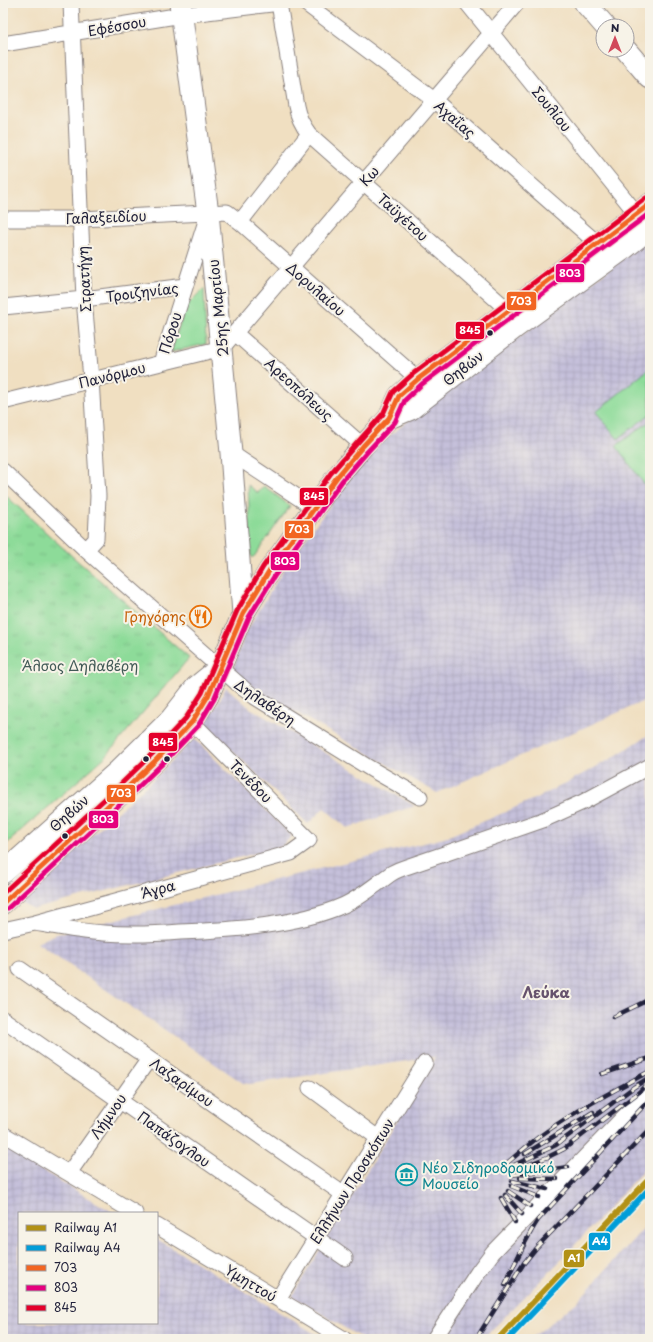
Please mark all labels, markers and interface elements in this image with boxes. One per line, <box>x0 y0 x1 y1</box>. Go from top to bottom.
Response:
street label: Εφέσσου <box>86 11 148 41</box>
north arrow <box>595 18 635 58</box>
text: N <box>611 19 620 36</box>
street label: Σουλίου <box>527 82 577 136</box>
street label: Αχαΐας <box>430 95 480 143</box>
street label: Κω <box>354 161 384 191</box>
street label: Ταϋγέτου <box>373 188 433 246</box>
street label: Γαλαξειδίου <box>65 205 147 229</box>
street label: Στρατήγη <box>72 245 96 313</box>
street label: Δορυλαίου <box>282 257 350 321</box>
street label: 25ης Μαρτίου <box>202 258 234 358</box>
line badge: 803 <box>555 263 585 283</box>
text: 803 <box>559 264 581 281</box>
street label: Τροιζηνίας <box>104 277 180 307</box>
line badge: 703 <box>506 291 537 311</box>
text: 703 <box>510 292 532 309</box>
street label: Πόρου <box>153 309 187 357</box>
line badge: 845 <box>455 321 485 340</box>
text: 845 <box>459 321 481 338</box>
unlabelled marker <box>485 328 495 338</box>
street label: Θηβών <box>438 345 488 391</box>
street label: Αρεοπόλεως <box>260 353 338 425</box>
street label: Πανόρμου <box>76 357 148 393</box>
line badge: 845 <box>299 487 329 506</box>
text: 845 <box>303 487 325 504</box>
line badge: 703 <box>284 520 314 539</box>
text: 703 <box>288 520 310 537</box>
line badge: 803 <box>270 551 300 571</box>
text: 803 <box>274 552 296 569</box>
restaurant icon: Γρηγόρης <box>188 603 214 629</box>
place label: Γρηγόρης <box>124 606 186 627</box>
park label: Άλσος Δηλαβέρη <box>22 655 138 676</box>
street label: Δηλαβέρη <box>230 674 300 730</box>
line badge: 845 <box>148 732 178 752</box>
text: 845 <box>152 733 174 750</box>
unlabelled marker <box>141 754 151 764</box>
unlabelled marker <box>162 754 172 764</box>
street label: Τενέδου <box>225 755 277 807</box>
line badge: 703 <box>106 784 136 803</box>
text: 703 <box>110 784 132 801</box>
street label: Θηβών <box>45 789 93 837</box>
line badge: 803 <box>88 810 119 829</box>
text: 803 <box>92 810 114 827</box>
unlabelled marker <box>60 831 70 841</box>
street label: Άγρα <box>138 874 178 904</box>
district label: Λεύκα <box>522 980 570 1003</box>
street label: Λαζαρίμου <box>146 1052 218 1112</box>
street label: Λήμνου <box>85 1089 131 1143</box>
street label: Παπάζογλου <box>133 1106 215 1172</box>
street label: Ελλήνων Προσκόπων <box>305 1114 399 1248</box>
place label: Νέο Σιδηροδρομικό Μουσείο <box>422 1157 554 1194</box>
museum icon: Νέο Σιδηροδρομικό Μουσείο <box>394 1162 420 1188</box>
legend <box>18 1212 158 1324</box>
text: Railway A1 <box>54 1218 117 1236</box>
line badge: A4 <box>588 1232 611 1251</box>
text: A4 <box>592 1232 609 1249</box>
text: Railway A4 <box>54 1238 121 1256</box>
line badge: A1 <box>563 1249 585 1268</box>
text: A1 <box>568 1249 581 1266</box>
text: 703 <box>54 1258 77 1276</box>
street label: Υμηττού <box>221 1259 281 1307</box>
text: 803 <box>54 1278 78 1296</box>
text: 845 <box>54 1298 77 1316</box>

